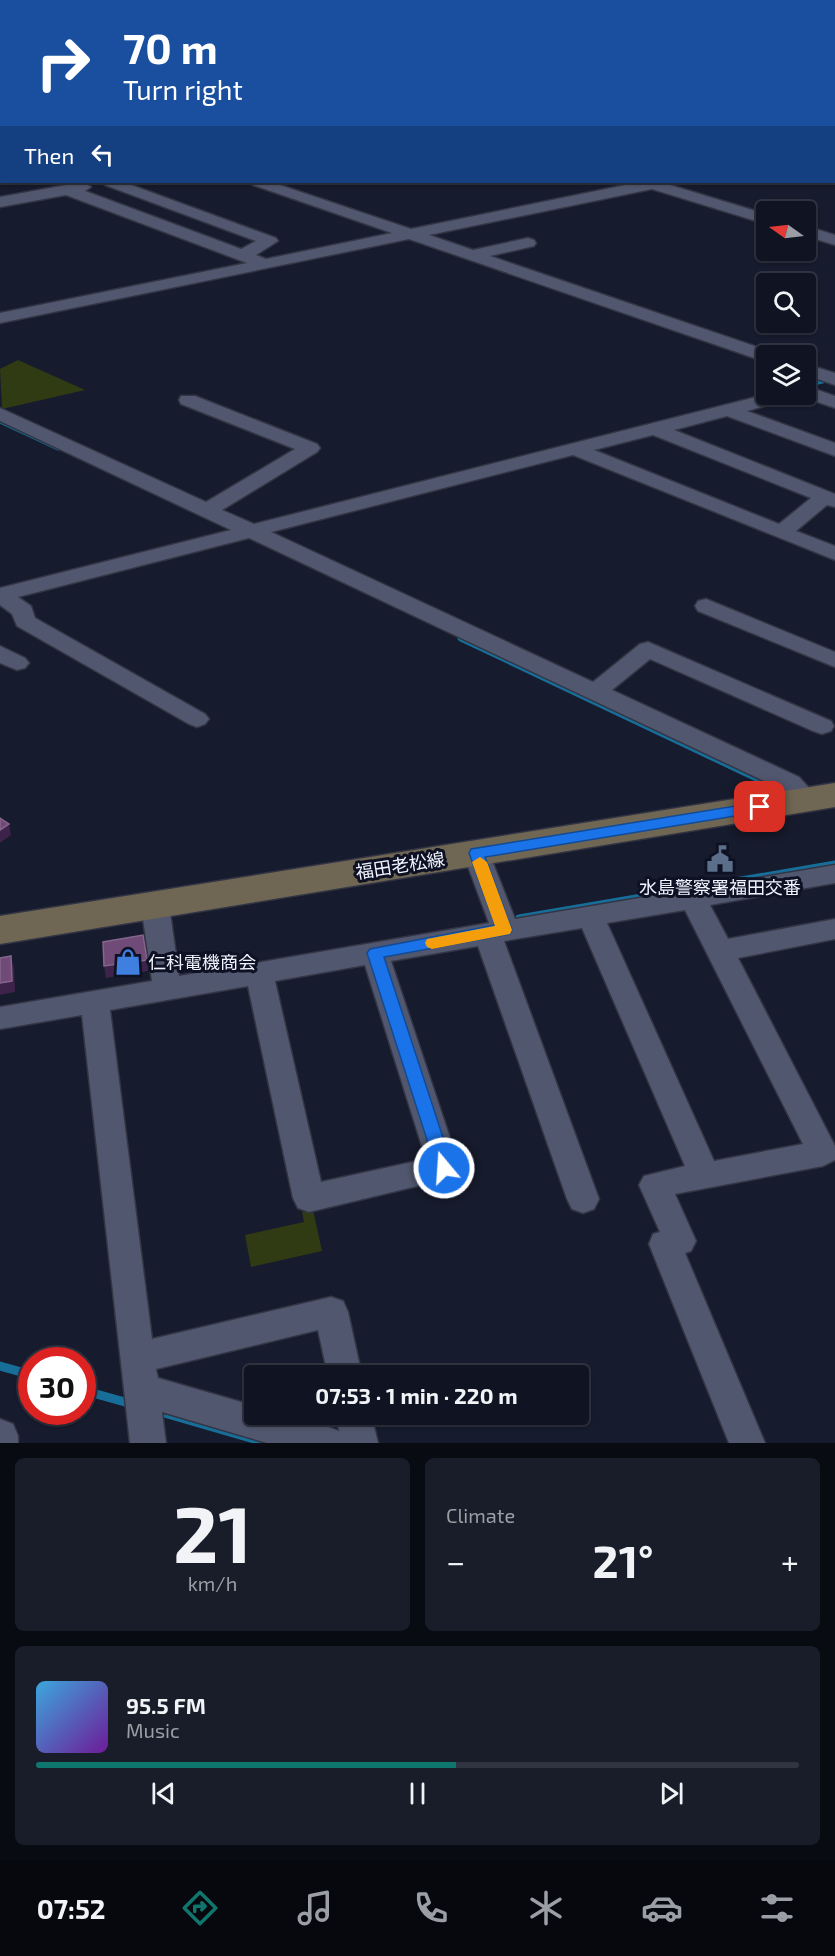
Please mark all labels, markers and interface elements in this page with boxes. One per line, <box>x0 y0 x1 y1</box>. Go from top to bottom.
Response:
text: 70 m <box>123 22 218 72</box>
icon: right <box>24 24 102 102</box>
text: Turn right <box>123 73 243 105</box>
icon: left <box>86 138 119 171</box>
text: Then <box>24 142 74 168</box>
north arrow <box>756 201 816 261</box>
map controls <box>756 201 816 405</box>
button: search <box>756 273 816 333</box>
button: layers <box>756 345 816 405</box>
pin <box>734 781 785 832</box>
icon: arrive <box>743 790 776 823</box>
public building icon: 水島警察署福田交番 <box>705 844 735 874</box>
street label: 福田老松線 <box>354 847 446 883</box>
place label: 水島警察署福田交番 <box>639 876 801 898</box>
shop icon: 仁科電機商会 <box>113 947 143 977</box>
place label: 仁科電機商会 <box>148 951 256 973</box>
position arrow <box>412 1136 476 1200</box>
speed limit sign: 30 <box>18 1347 96 1425</box>
text: 07:53 · 1 min · 220 m <box>315 1382 518 1408</box>
text: 21 <box>173 1485 252 1579</box>
text: Climate <box>446 1503 515 1527</box>
text: 21° <box>593 1533 654 1587</box>
text: − <box>446 1541 465 1581</box>
text: + <box>781 1541 799 1581</box>
text: km/h <box>188 1571 237 1595</box>
text: 95.5 FM <box>126 1692 206 1718</box>
text: Music <box>126 1718 180 1742</box>
icon: previous <box>147 1777 180 1810</box>
icon: pause <box>401 1777 434 1810</box>
icon: next <box>655 1777 688 1810</box>
icon: directions <box>179 1887 221 1929</box>
icon: music <box>294 1887 336 1929</box>
icon: phone <box>410 1887 452 1929</box>
icon: climate <box>525 1887 567 1929</box>
icon: car <box>641 1887 683 1929</box>
icon: filters <box>756 1887 798 1929</box>
text: 07:52 <box>37 1892 106 1924</box>

